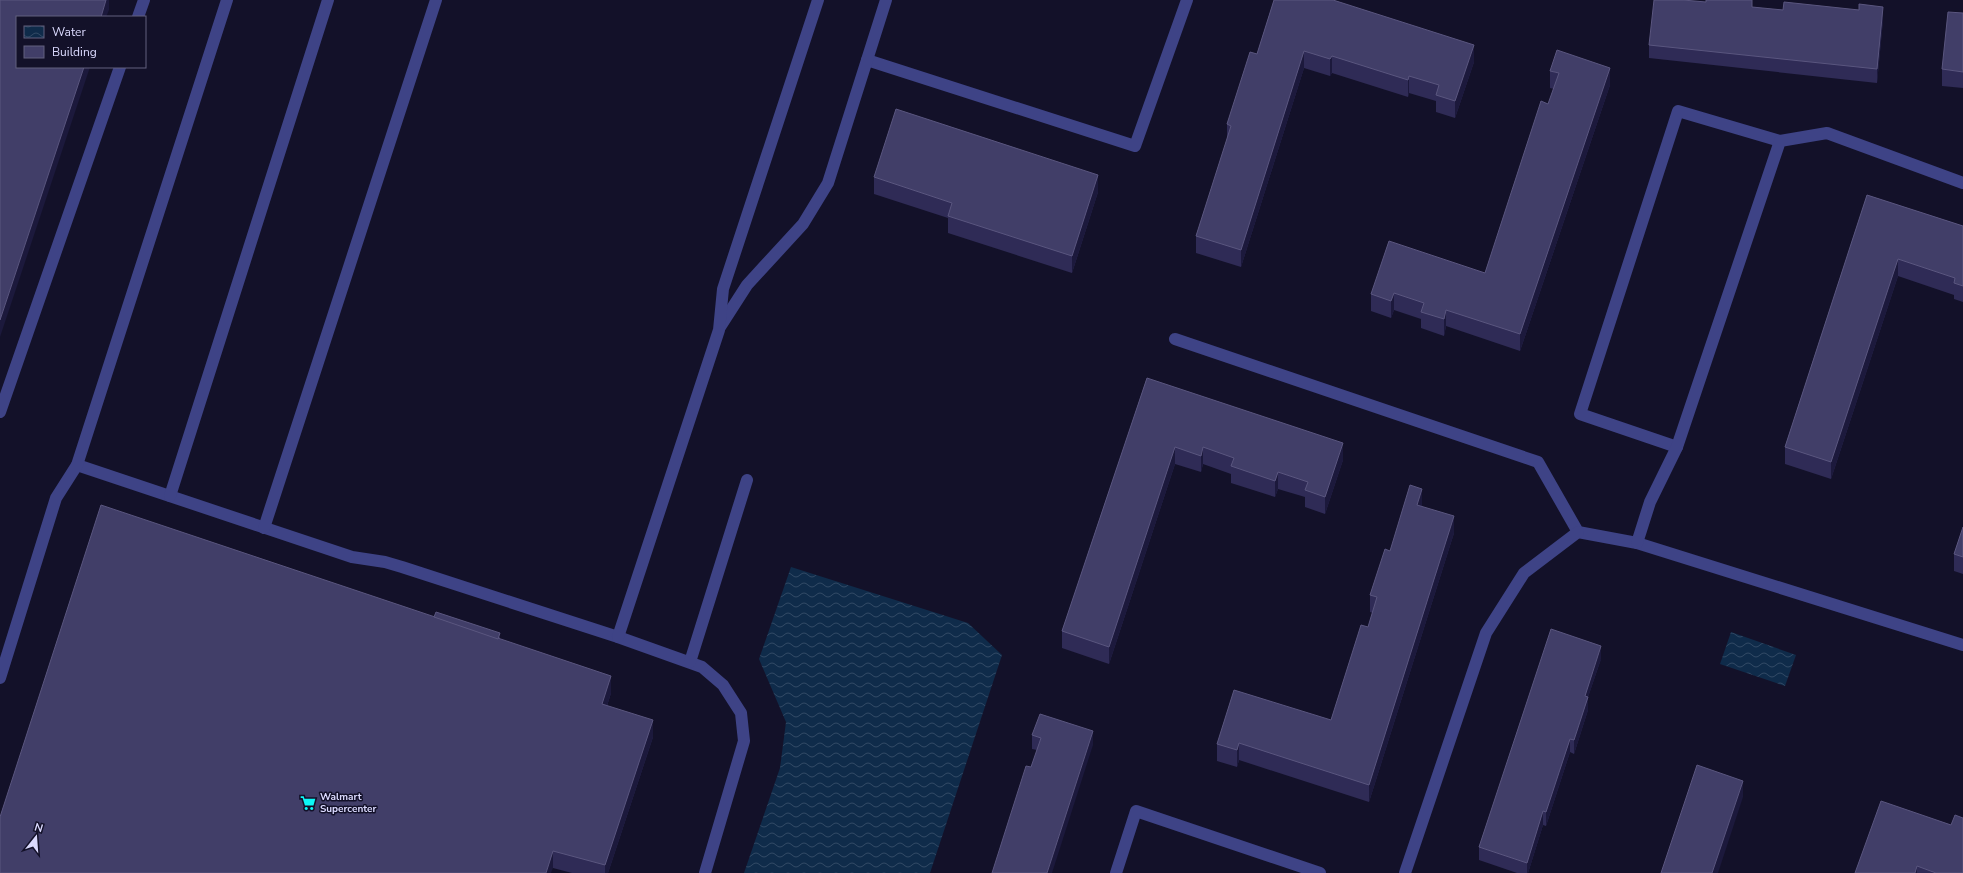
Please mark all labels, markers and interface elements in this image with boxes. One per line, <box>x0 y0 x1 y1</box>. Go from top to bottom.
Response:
legend <box>16 16 146 68</box>
text: Water <box>52 24 86 40</box>
text: Building <box>52 44 97 60</box>
place label: Walmart Supercenter <box>320 790 376 816</box>
supermarket icon: Walmart Supercenter <box>299 794 317 812</box>
north arrow <box>16 817 56 857</box>
text: N <box>33 820 45 836</box>

